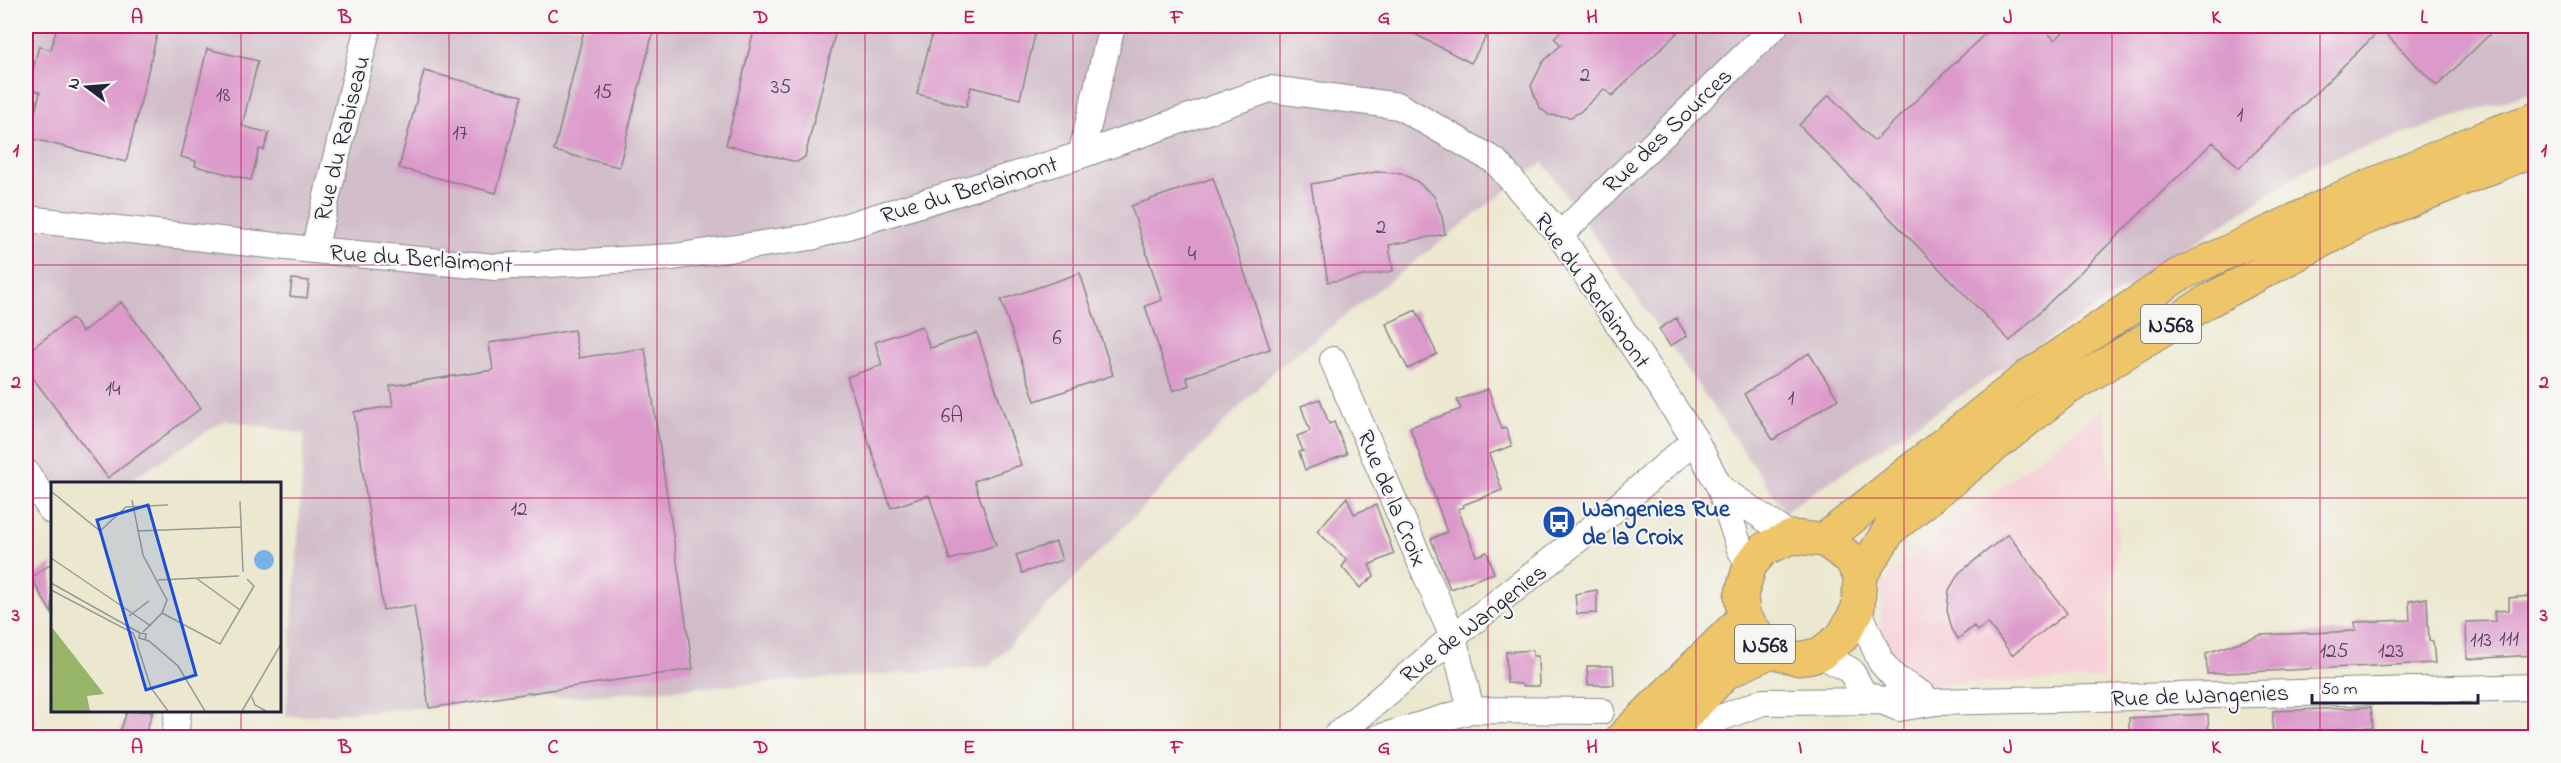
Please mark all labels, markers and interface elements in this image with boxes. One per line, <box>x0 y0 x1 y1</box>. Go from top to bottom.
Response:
text: A <box>131 4 143 33</box>
text: B <box>337 4 352 33</box>
text: C <box>548 4 559 33</box>
text: D <box>753 4 768 33</box>
text: E <box>963 4 975 33</box>
text: F <box>1170 4 1184 33</box>
text: G <box>1378 4 1391 33</box>
text: H <box>1586 4 1598 33</box>
text: I <box>1798 4 1803 33</box>
text: J <box>2003 4 2013 33</box>
text: K <box>2211 4 2222 33</box>
text: L <box>2420 4 2428 33</box>
street label: Rue du Rabiseau <box>306 52 381 225</box>
north arrow <box>57 57 117 117</box>
house number: 2 <box>1580 61 1590 91</box>
street label: Rue des Sources <box>1596 61 1742 203</box>
house number: 35 <box>771 73 791 103</box>
text: N <box>61 75 88 92</box>
house number: 15 <box>594 78 612 108</box>
house number: 18 <box>216 81 230 111</box>
house number: 1 <box>2237 101 2244 131</box>
house number: 17 <box>452 119 468 149</box>
text: 1 <box>13 137 20 166</box>
text: 1 <box>2541 137 2548 166</box>
street label: Rue du Berlaimont <box>877 148 1063 235</box>
street label: Rue du Berlaimont <box>1524 206 1658 377</box>
house number: 2 <box>1376 213 1386 243</box>
street label: Rue du Berlaimont <box>328 237 514 284</box>
house number: 4 <box>1188 240 1197 270</box>
road number: N568 <box>2141 305 2201 343</box>
house number: 6 <box>1052 324 1062 354</box>
text: 2 <box>10 369 21 398</box>
text: 2 <box>2538 369 2549 398</box>
house number: 14 <box>105 375 121 405</box>
house number: 1 <box>1788 384 1795 414</box>
house number: 6A <box>941 402 963 432</box>
street label: Rue de la Croix <box>1346 425 1435 573</box>
inset map <box>51 482 280 712</box>
place label: Wangenies Rue de la Croix <box>1582 493 1731 556</box>
house number: 12 <box>510 495 528 525</box>
bus stop icon: Wangenies Rue de la Croix <box>1541 504 1577 540</box>
street label: Rue de Wangenies <box>1394 556 1555 694</box>
text: 3 <box>11 602 20 631</box>
text: 3 <box>2539 602 2548 631</box>
road number: N568 <box>1735 625 1795 663</box>
house number: 111 <box>2499 625 2519 655</box>
house number: 113 <box>2470 626 2492 656</box>
house number: 125 <box>2319 637 2349 667</box>
house number: 123 <box>2378 637 2404 667</box>
scale bar <box>2312 667 2478 705</box>
street label: Rue de Wangenies <box>2111 677 2290 718</box>
text: 50 m <box>2321 677 2358 703</box>
text: A <box>131 734 143 763</box>
text: B <box>337 734 352 763</box>
text: C <box>548 734 559 763</box>
text: D <box>753 734 768 763</box>
text: E <box>963 734 975 763</box>
text: F <box>1170 734 1184 763</box>
text: G <box>1378 734 1391 763</box>
text: H <box>1586 734 1598 763</box>
text: I <box>1798 734 1803 763</box>
text: J <box>2003 734 2013 763</box>
text: K <box>2211 734 2222 763</box>
text: L <box>2420 734 2428 763</box>

